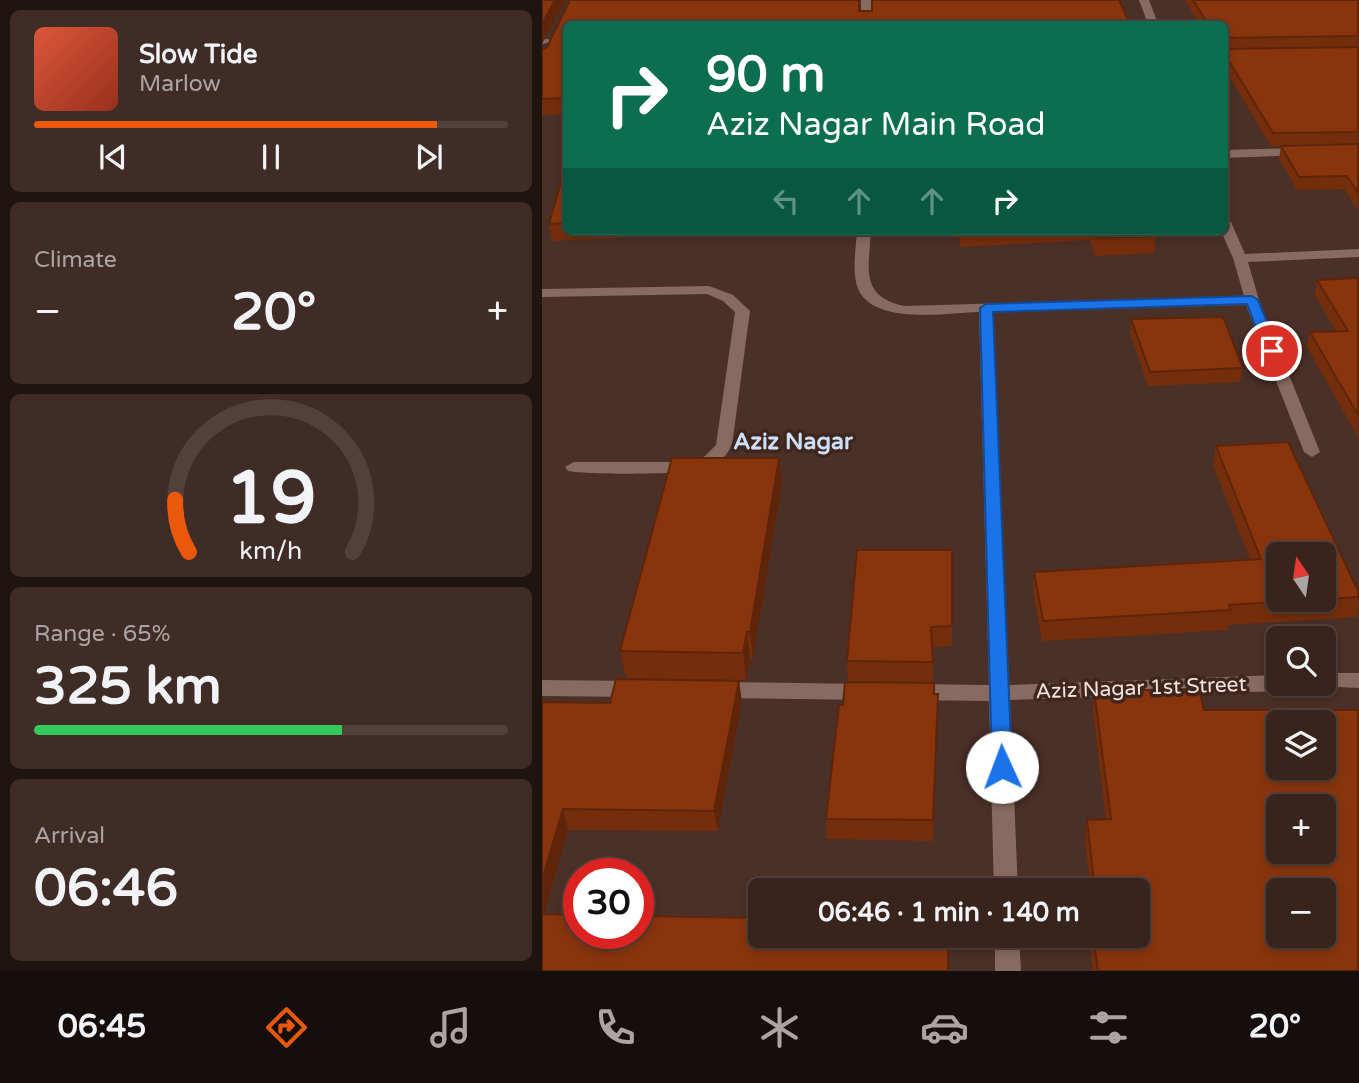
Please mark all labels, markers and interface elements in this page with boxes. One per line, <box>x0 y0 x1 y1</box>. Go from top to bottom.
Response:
text: Slow Tide <box>139 39 257 70</box>
text: 90 m <box>706 46 825 105</box>
icon: right <box>591 49 682 140</box>
text: Marlow <box>139 70 221 98</box>
text: Aziz Nagar Main Road <box>706 106 1046 144</box>
icon: previous <box>94 138 132 176</box>
icon: pause <box>252 138 290 176</box>
icon: next <box>410 138 448 176</box>
icon: left <box>767 182 805 220</box>
icon: ahead <box>840 182 878 220</box>
icon: ahead <box>913 182 951 220</box>
icon: right <box>986 182 1024 220</box>
text: Climate <box>34 246 117 274</box>
text: 20° <box>231 281 316 344</box>
text: − <box>34 289 61 335</box>
text: + <box>487 289 508 335</box>
pin <box>1242 321 1302 381</box>
icon: arrive <box>1253 332 1291 370</box>
district label: Aziz Nagar <box>733 428 854 456</box>
text: 19 <box>225 455 317 543</box>
text: km/h <box>240 535 302 565</box>
north arrow <box>1266 542 1336 612</box>
map controls <box>1266 542 1336 948</box>
text: Range · 65% <box>34 620 170 648</box>
button: search <box>1266 626 1336 696</box>
text: 325 km <box>34 655 222 718</box>
street label: Aziz Nagar 1st Street <box>1035 672 1247 704</box>
button: layers <box>1266 710 1336 780</box>
position arrow <box>965 730 1039 804</box>
button: + <box>1266 794 1336 864</box>
text: Arrival <box>34 822 105 850</box>
text: 06:46 <box>34 857 178 920</box>
speed limit sign: 30 <box>563 858 654 949</box>
button: − <box>1266 878 1336 948</box>
text: 06:46 · 1 min · 140 m <box>818 897 1080 928</box>
icon: directions <box>262 1003 311 1052</box>
icon: music <box>426 1003 475 1052</box>
icon: phone <box>591 1003 640 1052</box>
icon: climate <box>755 1003 804 1052</box>
icon: car <box>920 1003 969 1052</box>
icon: filters <box>1084 1003 1133 1052</box>
text: 06:45 <box>58 1008 146 1046</box>
text: 20° <box>1249 1008 1301 1046</box>

